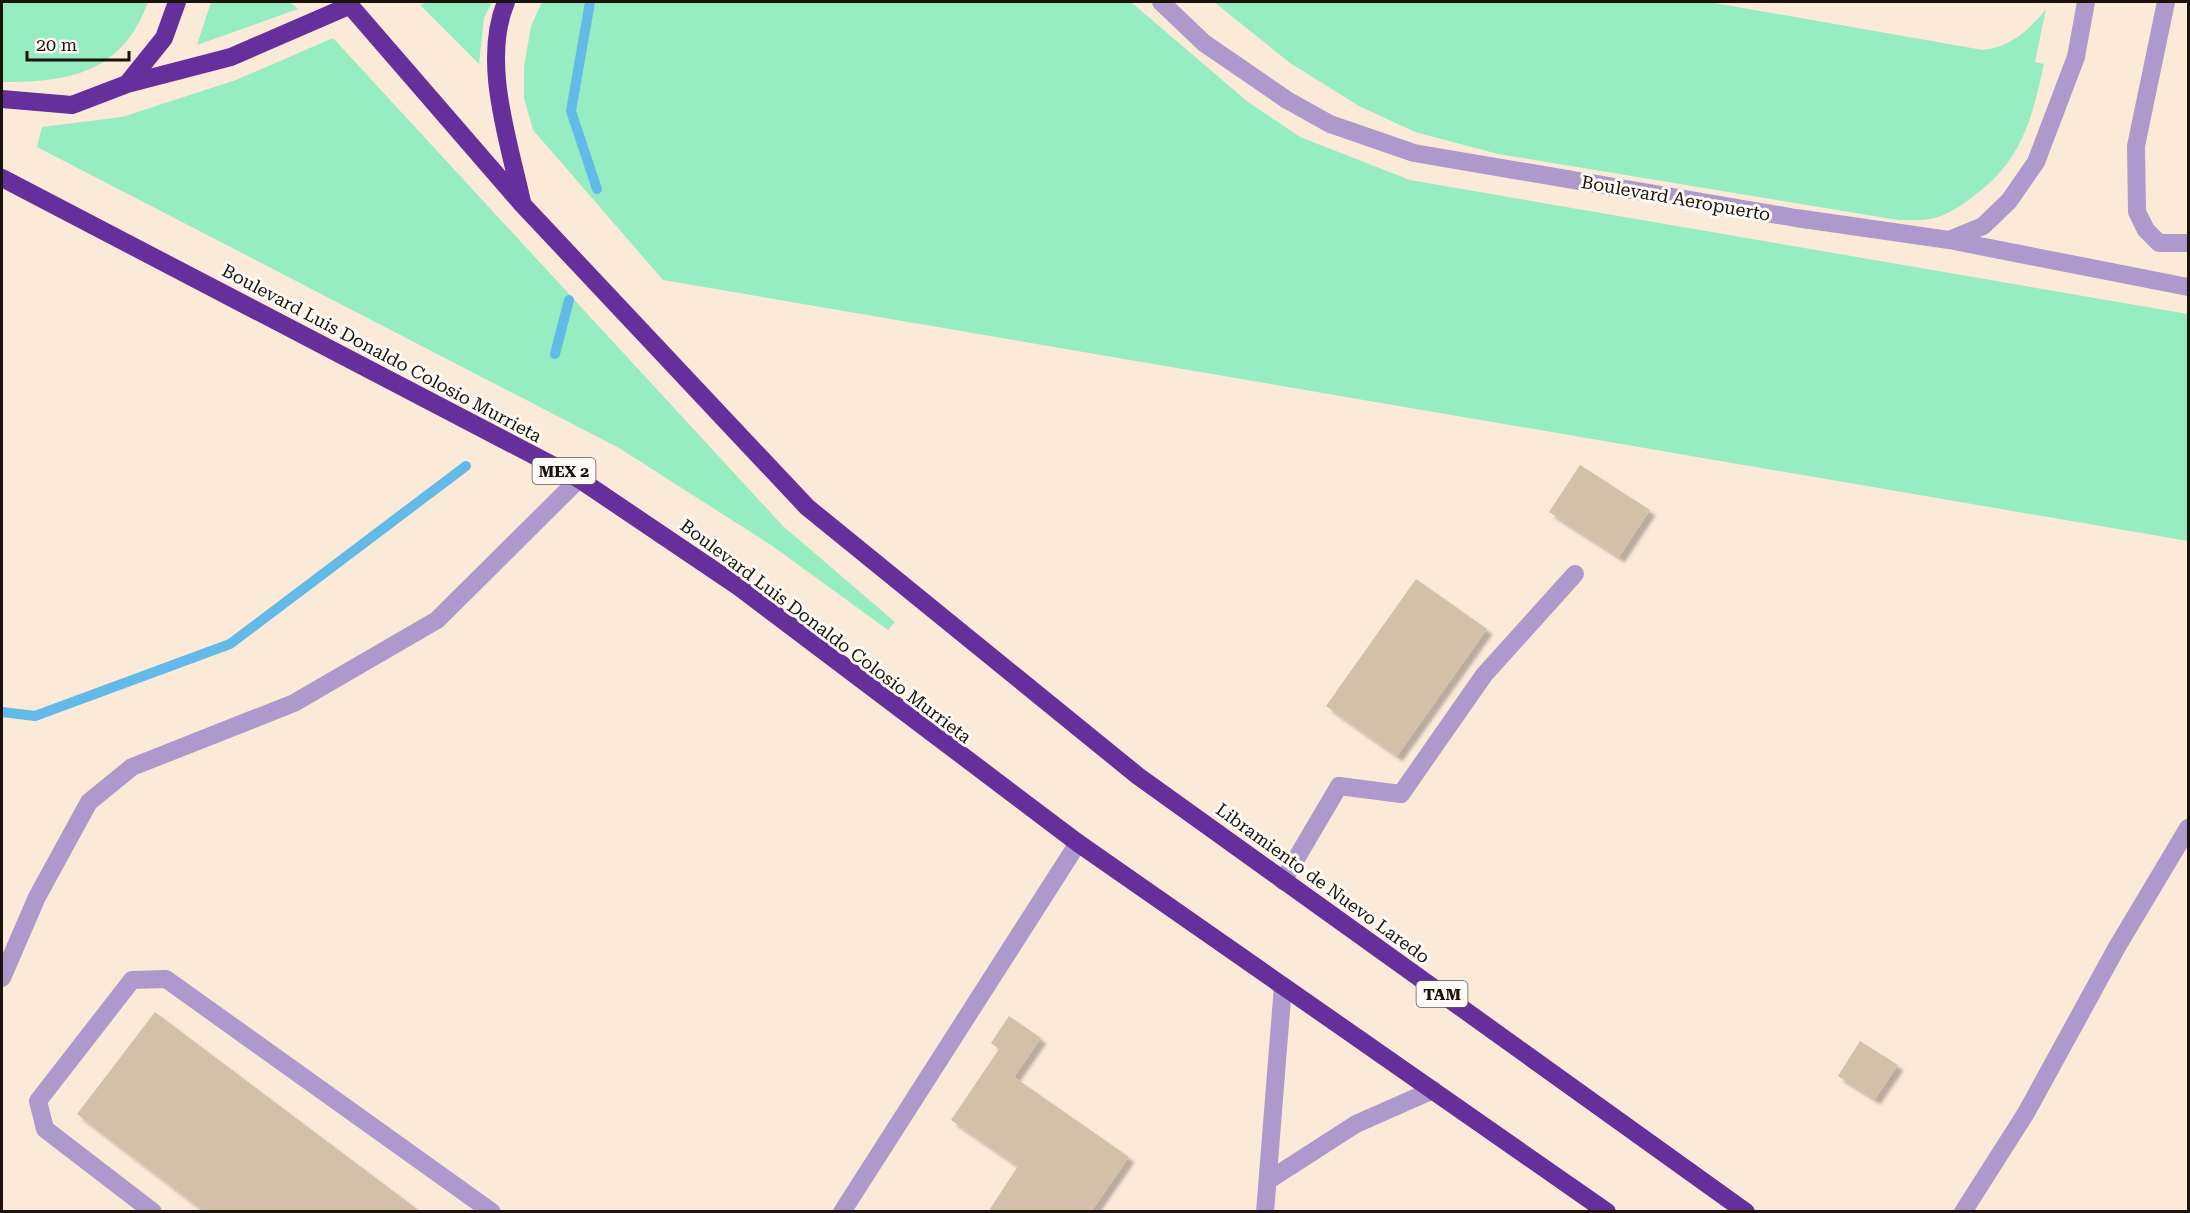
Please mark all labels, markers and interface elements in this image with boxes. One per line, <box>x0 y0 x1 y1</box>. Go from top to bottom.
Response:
scale bar <box>27 24 129 62</box>
text: 20 m <box>36 34 77 55</box>
street label: Boulevard Aeropuerto <box>1580 171 1772 225</box>
street label: Boulevard Luis Donaldo Colosio Murrieta <box>219 259 546 447</box>
road number: MEX 2 <box>532 458 596 484</box>
street label: Boulevard Luis Donaldo Colosio Murrieta <box>676 515 976 748</box>
street label: Libramiento de Nuevo Laredo <box>1212 798 1434 968</box>
road number: TAM <box>1416 981 1468 1007</box>

